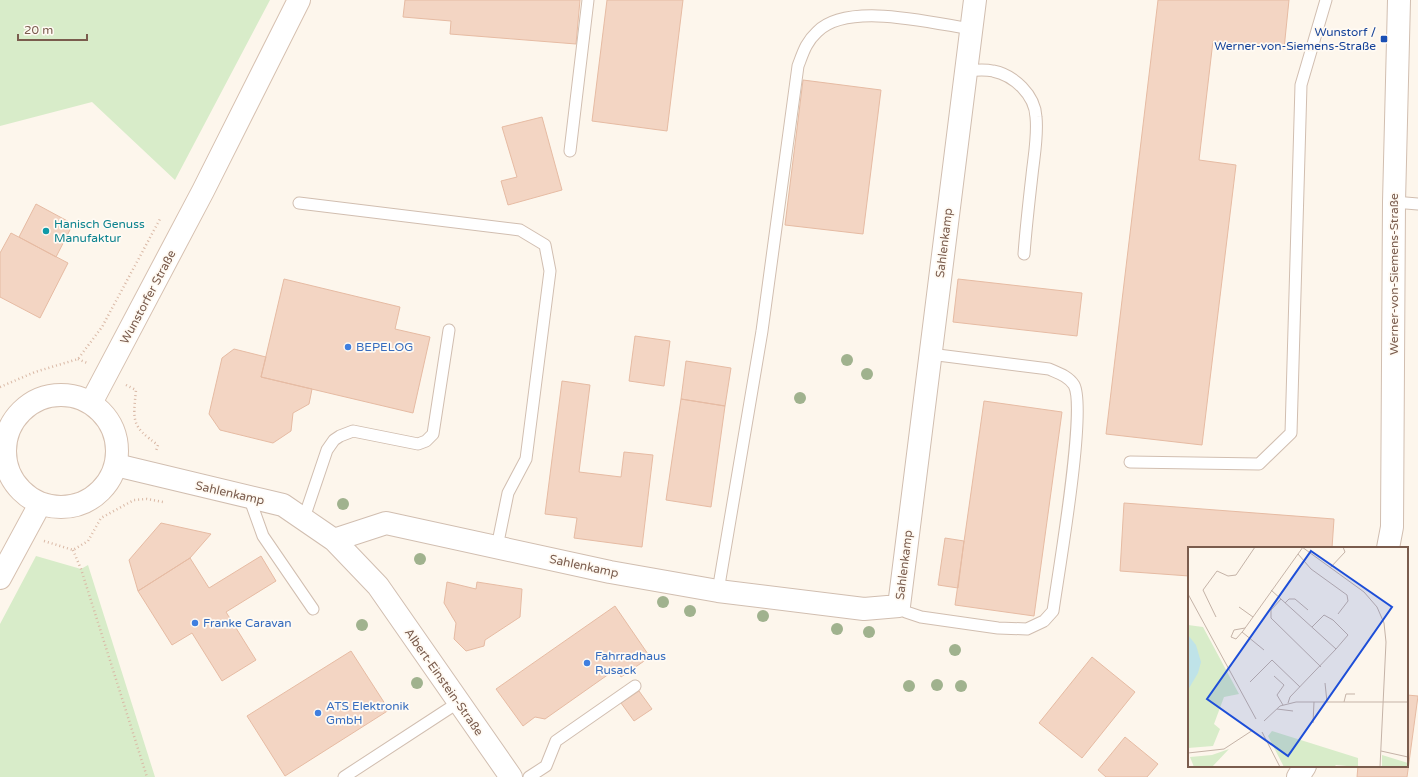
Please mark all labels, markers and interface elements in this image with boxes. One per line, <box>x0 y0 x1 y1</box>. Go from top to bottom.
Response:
scale bar <box>18 16 87 42</box>
text: 20 m <box>24 23 53 37</box>
place label: Wunstorf / Werner-von-Siemens-Straße <box>1214 25 1376 53</box>
marker: Wunstorf / Werner-von-Siemens-Straße <box>1379 34 1389 44</box>
street label: Werner-von-Siemens-Straße <box>1387 193 1401 355</box>
street label: Sahlenkamp <box>933 207 955 279</box>
place label: Hanisch Genuss Manufaktur <box>54 217 145 245</box>
marker: Hanisch Genuss Manufaktur <box>41 226 51 236</box>
street label: Wunstorfer Straße <box>117 248 179 346</box>
place label: BEPELOG <box>356 340 413 354</box>
marker: BEPELOG <box>343 342 353 352</box>
street label: Sahlenkamp <box>194 478 266 508</box>
street label: Sahlenkamp <box>893 529 915 601</box>
inset map <box>1188 547 1408 767</box>
street label: Sahlenkamp <box>548 552 620 580</box>
place label: Franke Caravan <box>203 616 292 630</box>
marker: Franke Caravan <box>190 618 200 628</box>
street label: Albert-Einstein-Straße <box>402 626 486 738</box>
place label: Fahrradhaus Rusack <box>595 649 666 677</box>
marker: Fahrradhaus Rusack <box>582 658 592 668</box>
place label: ATS Elektronik GmbH <box>326 699 410 727</box>
marker: ATS Elektronik GmbH <box>313 708 323 718</box>

